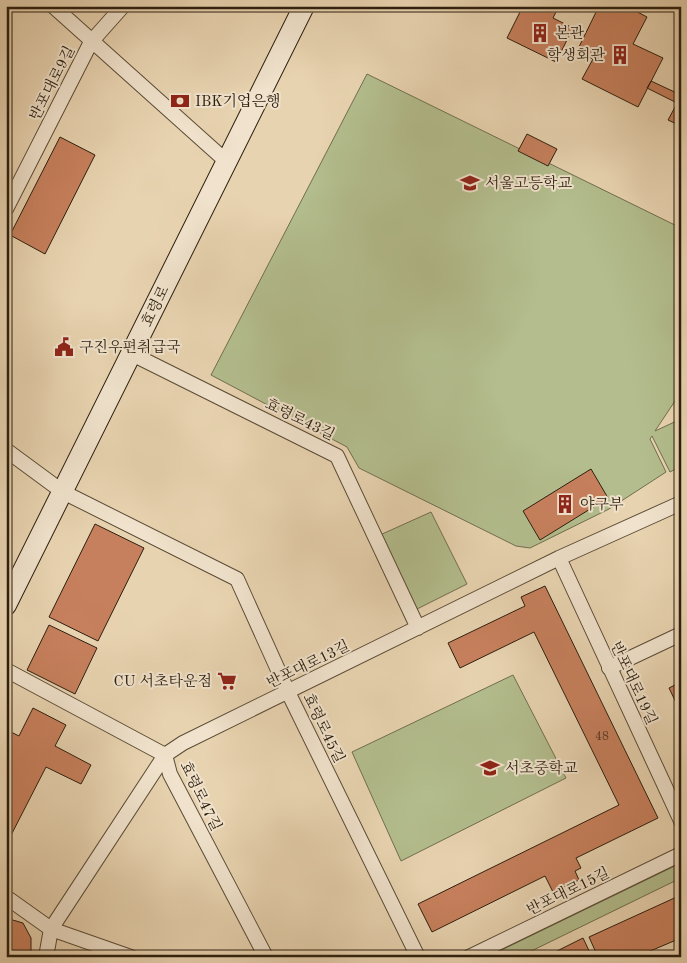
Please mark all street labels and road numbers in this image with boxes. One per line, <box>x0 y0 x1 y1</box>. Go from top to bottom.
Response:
street label: 반포대로9길 <box>26 43 78 123</box>
street label: 효령로 <box>138 283 173 329</box>
street label: 효령로43길 <box>262 395 337 444</box>
street label: 반포대로13길 <box>264 637 352 692</box>
street label: 반포대로19길 <box>607 639 660 728</box>
street label: 효령로45길 <box>299 691 348 766</box>
street label: 효령로47길 <box>176 759 225 834</box>
street label: 반포대로15길 <box>524 864 612 919</box>

